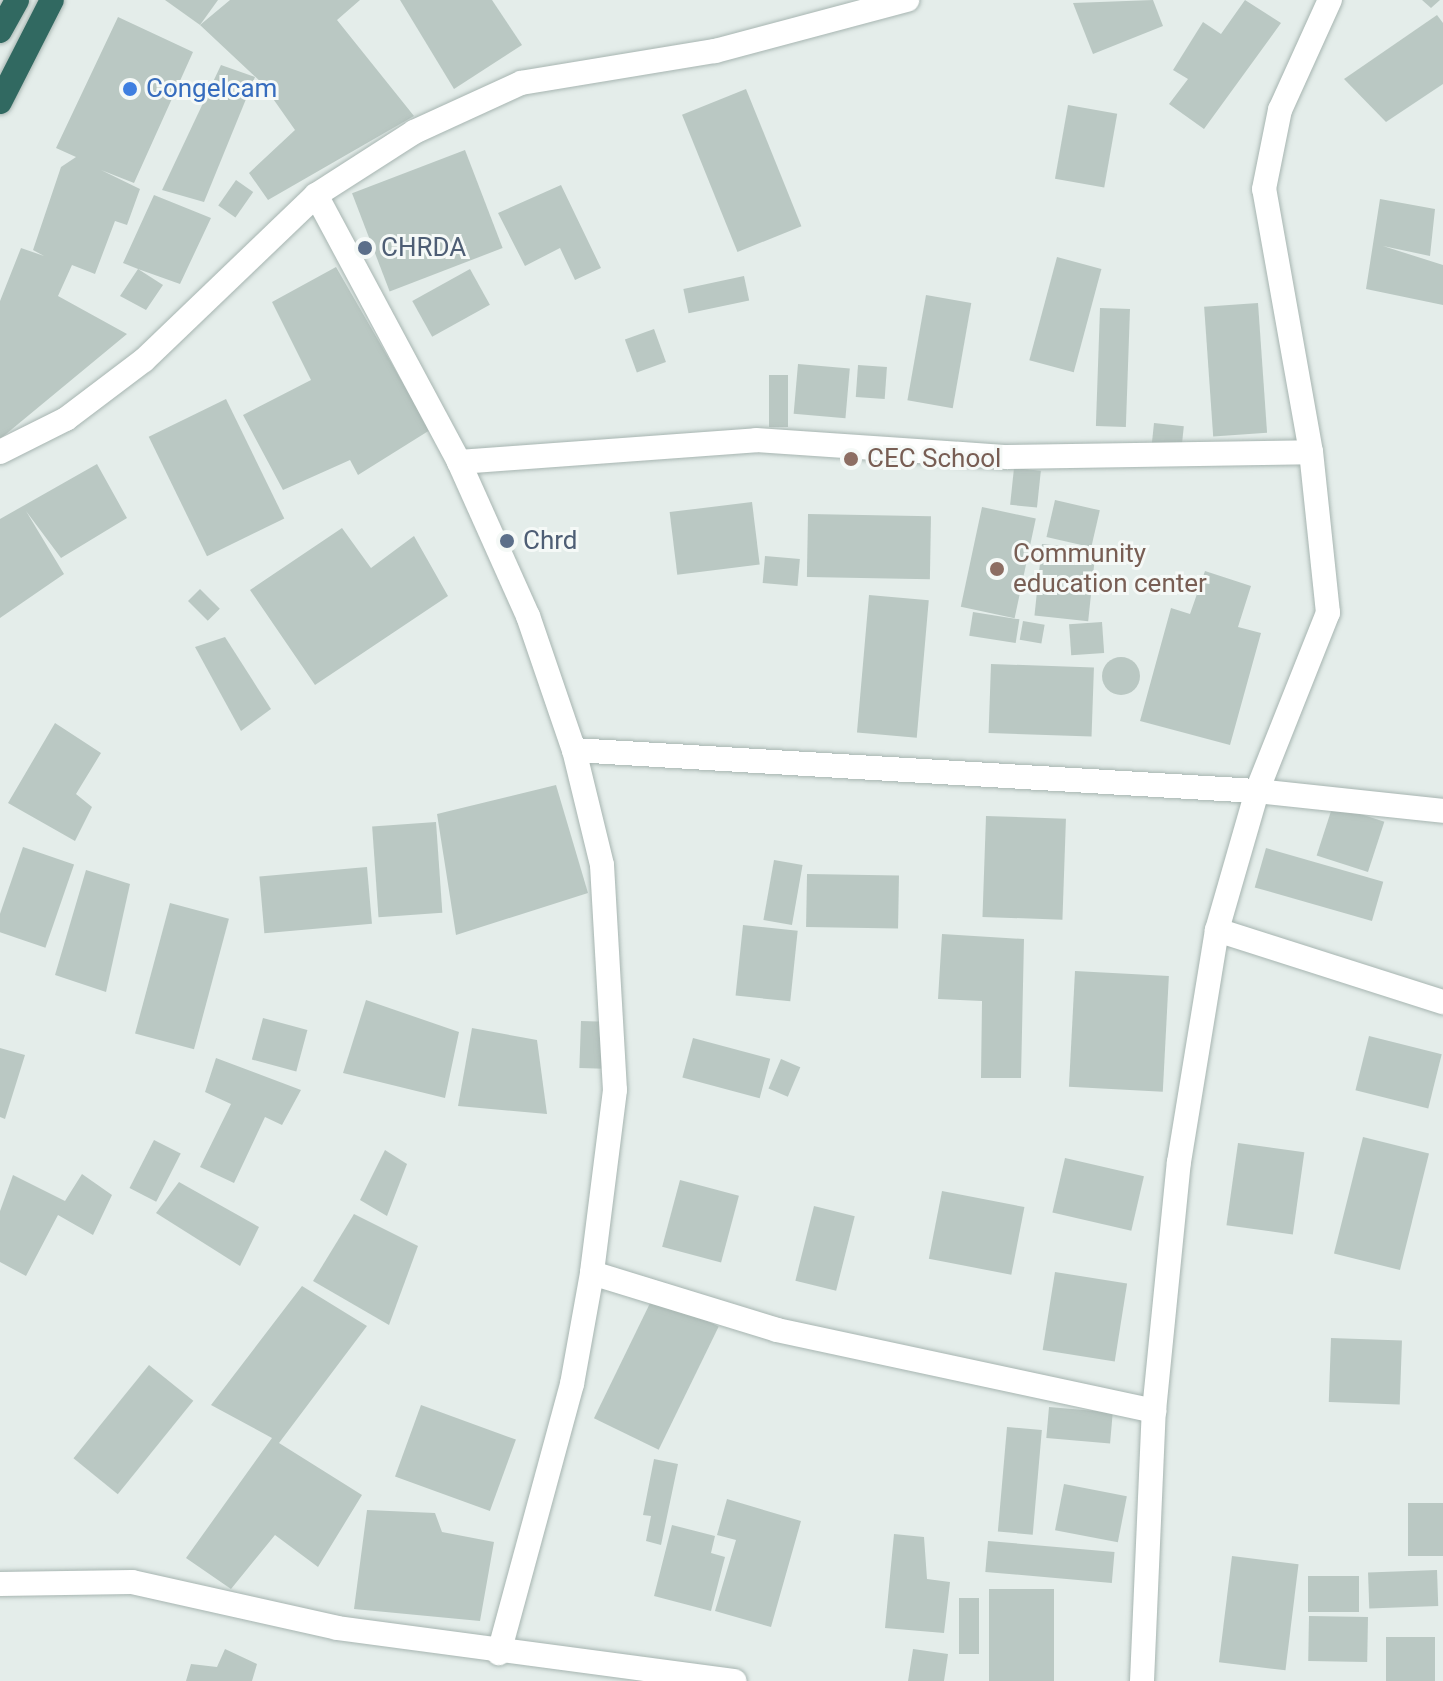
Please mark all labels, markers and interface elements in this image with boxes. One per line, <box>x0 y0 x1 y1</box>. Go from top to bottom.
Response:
place label: Congelcam <box>146 73 277 105</box>
marker: Congelcam <box>121 80 139 98</box>
place label: CHRDA <box>381 232 466 264</box>
marker: CHRDA <box>356 239 374 257</box>
place label: CEC School <box>867 443 1001 475</box>
marker: CEC School <box>842 450 860 468</box>
place label: Chrd <box>523 525 577 557</box>
marker: Chrd <box>498 532 516 550</box>
place label: Community education center <box>1013 538 1207 600</box>
marker: Community education center <box>988 560 1006 578</box>

